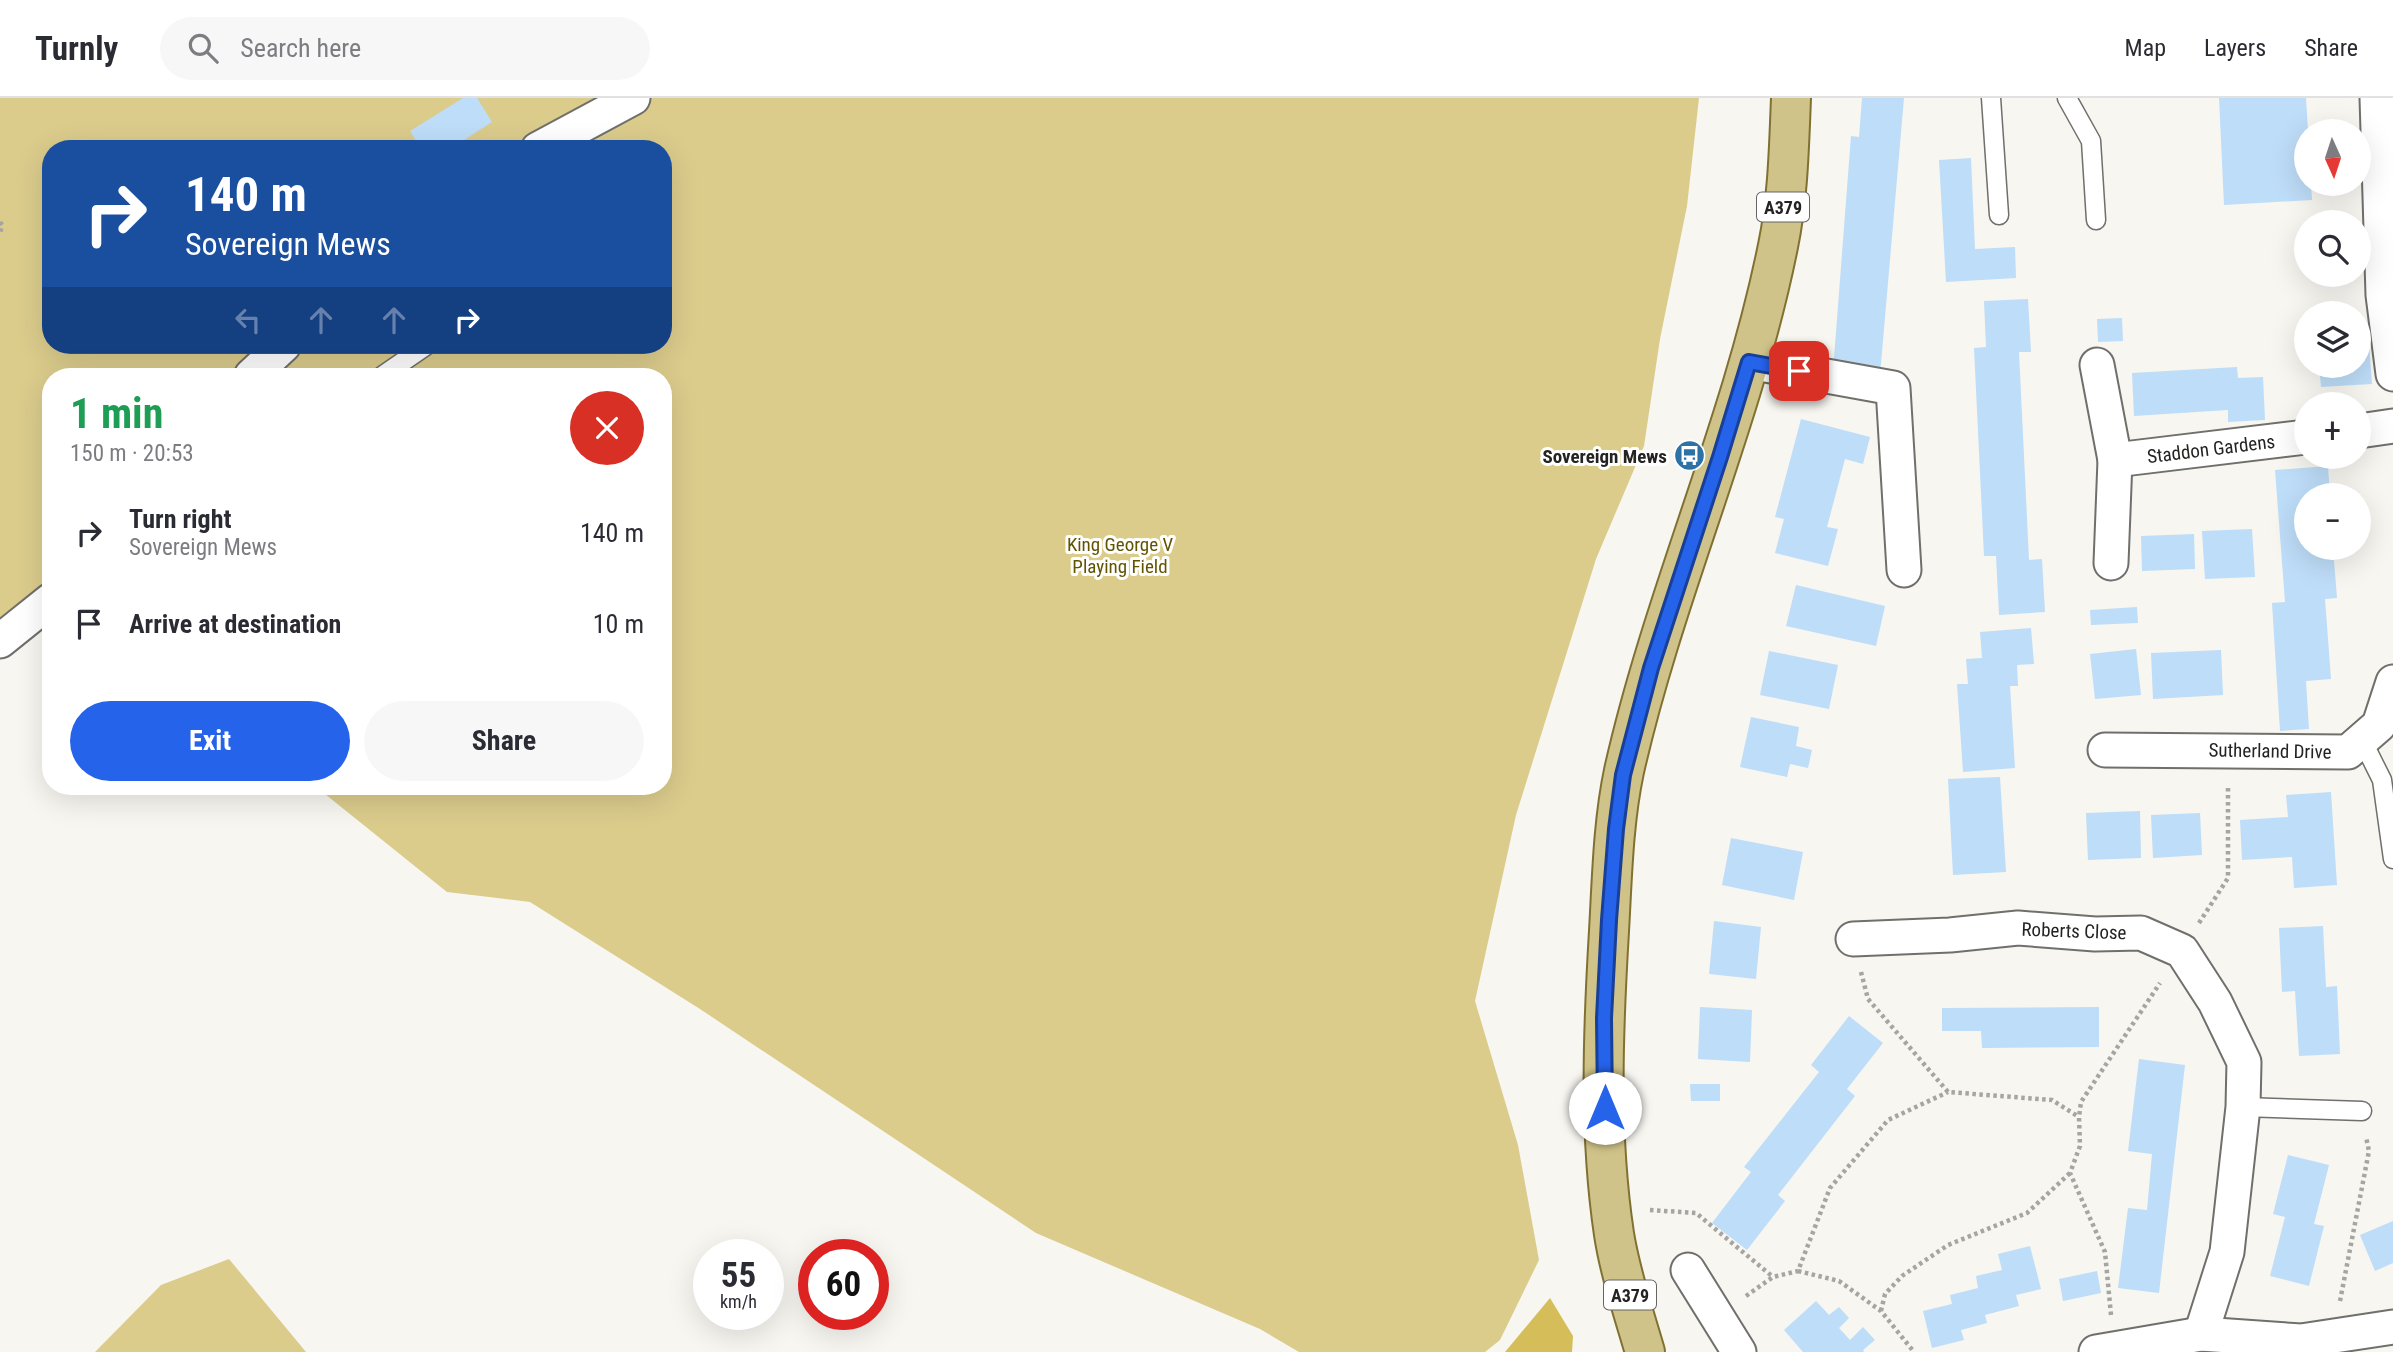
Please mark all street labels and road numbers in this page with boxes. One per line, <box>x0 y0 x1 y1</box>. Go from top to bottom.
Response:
road number: A379 <box>1757 192 1809 222</box>
street label: Staddon Gardens <box>2146 430 2276 468</box>
street label: Sutherland Drive <box>2208 738 2332 764</box>
street label: Roberts Close <box>2021 918 2127 944</box>
road number: A379 <box>1604 1280 1656 1310</box>

